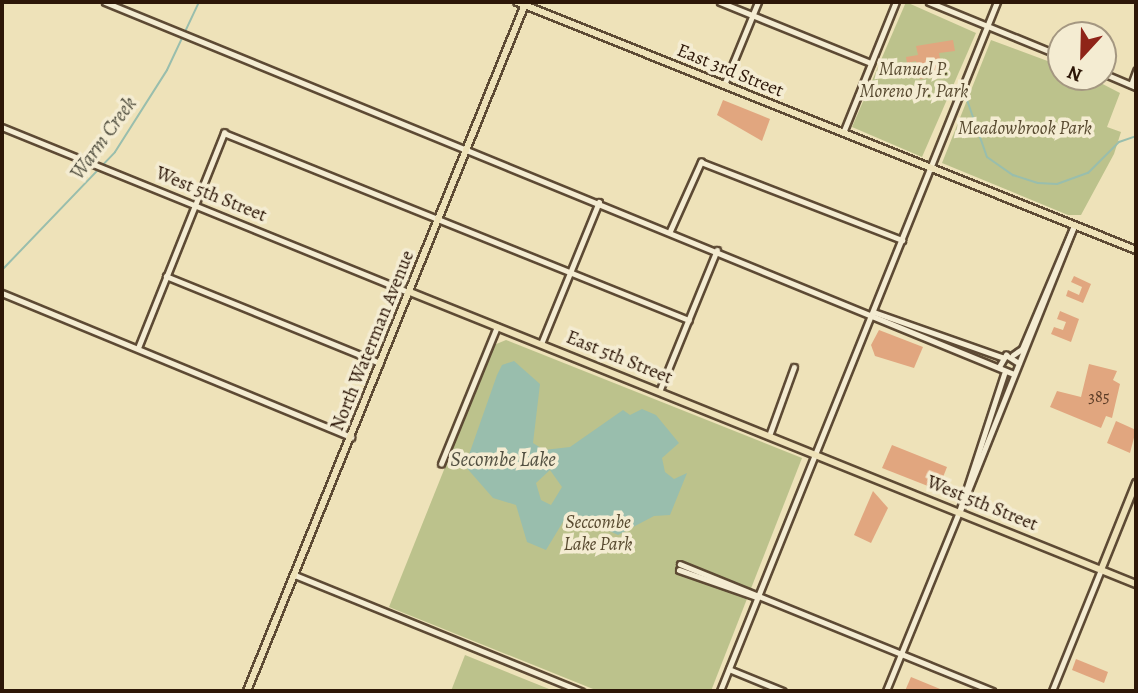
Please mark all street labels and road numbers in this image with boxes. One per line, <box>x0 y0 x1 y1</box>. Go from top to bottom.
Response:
street label: East 3rd Street <box>673 39 787 103</box>
street label: West 5th Street <box>152 162 270 228</box>
street label: North Waterman Avenue <box>326 247 420 435</box>
street label: East 5th Street <box>563 326 675 390</box>
street label: West 5th Street <box>923 471 1041 537</box>

